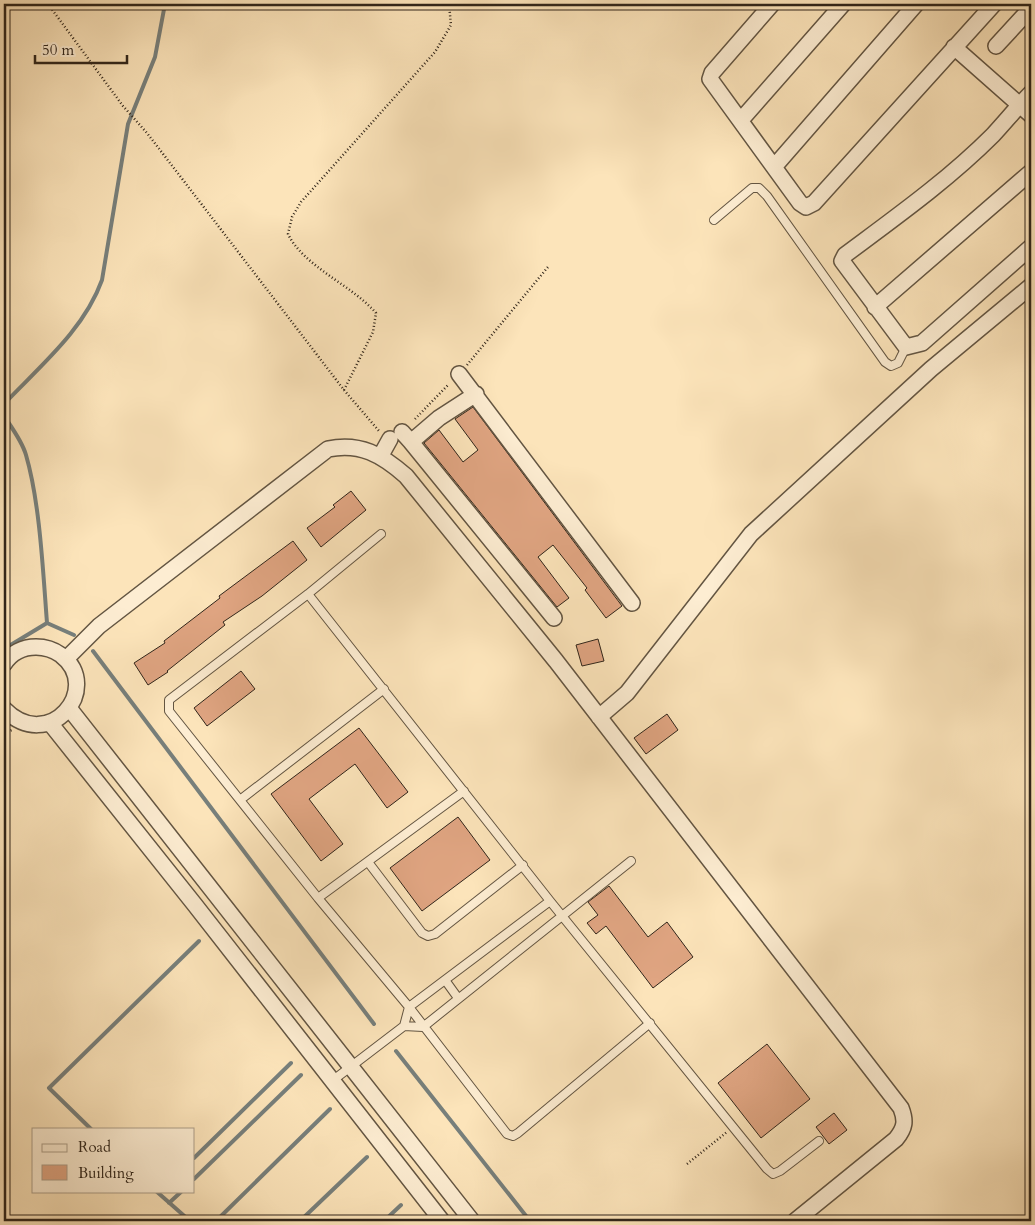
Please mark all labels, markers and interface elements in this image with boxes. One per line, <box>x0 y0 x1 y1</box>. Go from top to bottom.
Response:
scale bar <box>35 32 128 64</box>
text: 50 m <box>42 40 74 60</box>
legend <box>32 1128 195 1192</box>
text: Road <box>78 1137 111 1157</box>
text: Building <box>78 1163 134 1183</box>

